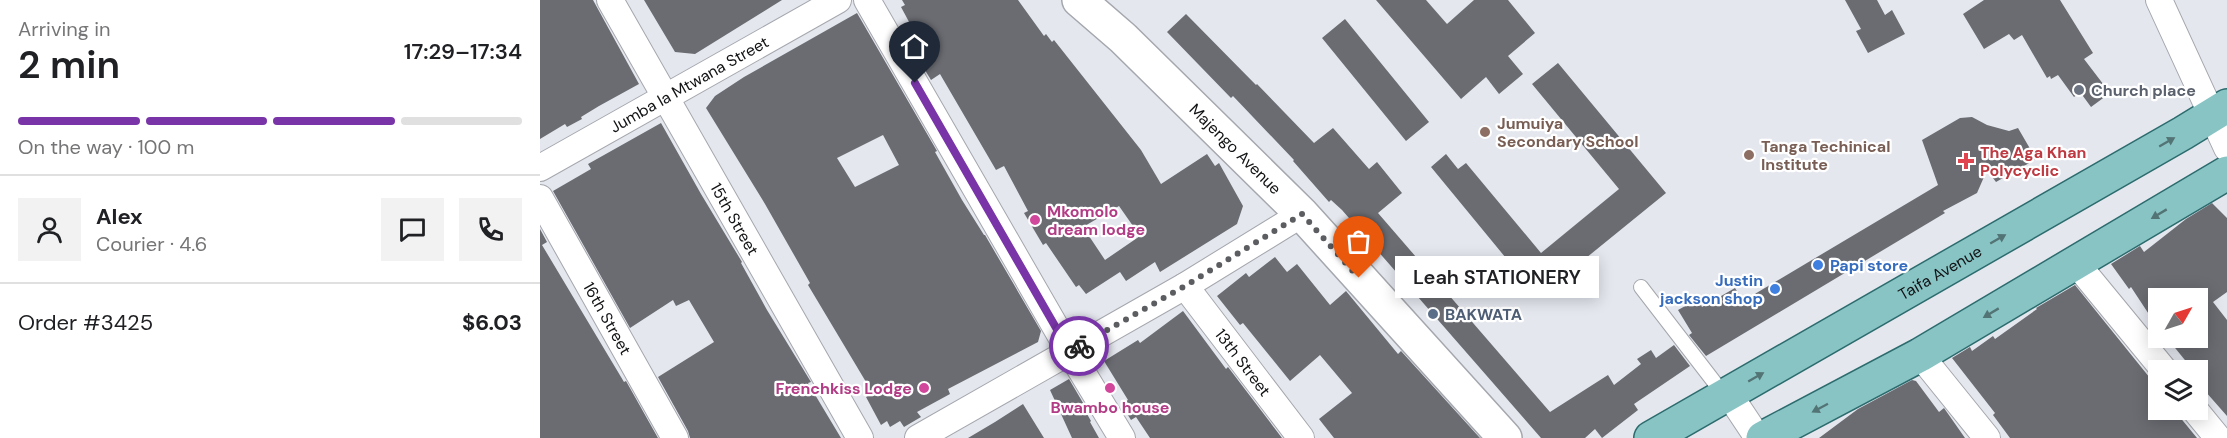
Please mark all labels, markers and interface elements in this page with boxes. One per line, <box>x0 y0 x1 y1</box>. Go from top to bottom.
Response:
text: Arriving in <box>18 16 110 42</box>
pin <box>889 21 940 83</box>
icon: home <box>898 30 931 63</box>
street label: Jumba la Mtwana Street <box>606 31 772 137</box>
text: 17:29–17:34 <box>404 37 522 66</box>
text: 2 min <box>18 39 120 90</box>
place label: Church place <box>2091 80 2196 101</box>
marker: Church place <box>2072 83 2086 97</box>
street label: Majengo Avenue <box>1185 99 1286 199</box>
place label: Jumuiya Secondary School <box>1497 113 1639 152</box>
marker: Jumuiya Secondary School <box>1478 125 1492 139</box>
text: On the way · 100 m <box>18 134 194 160</box>
place label: Tanga Techinical Institute <box>1761 136 1890 175</box>
one-way arrow <box>2159 137 2176 147</box>
place label: The Aga Khan Polycyclic <box>1980 142 2086 181</box>
marker: Tanga Techinical Institute <box>1742 148 1756 162</box>
marker: The Aga Khan Polycyclic <box>1957 152 1975 170</box>
street label: 15th Street <box>706 179 764 259</box>
button: person <box>18 198 81 261</box>
button: chat <box>381 198 444 261</box>
button: phone <box>459 198 522 261</box>
place label: Mkomolo dream lodge <box>1047 201 1145 240</box>
text: Alex <box>96 202 143 231</box>
one-way arrow <box>2151 208 2167 219</box>
marker: Mkomolo dream lodge <box>1028 213 1042 227</box>
pin <box>1333 216 1384 278</box>
icon: bag <box>1342 225 1375 258</box>
text: Courier · 4.6 <box>96 231 207 257</box>
one-way arrow <box>1990 233 2006 244</box>
street label: Taifa Avenue <box>1894 240 1985 305</box>
place label: Papi store <box>1830 255 1908 276</box>
callout: Leah STATIONERY <box>1395 257 1599 299</box>
marker: Papi store <box>1811 258 1825 272</box>
text: Leah STATIONERY <box>1413 264 1581 290</box>
place label: Justin jackson shop <box>1659 270 1763 309</box>
street label: 16th Street <box>579 278 636 358</box>
marker: Justin jackson shop <box>1768 282 1782 296</box>
north arrow <box>2148 288 2208 348</box>
map controls <box>2148 288 2208 420</box>
place label: BAKWATA <box>1445 304 1522 325</box>
marker: BAKWATA <box>1426 307 1440 321</box>
text: Order #3425 <box>18 308 153 337</box>
text: $6.03 <box>462 308 522 337</box>
one-way arrow <box>1983 308 1999 319</box>
courier <box>1049 316 1109 376</box>
street label: 13th Street <box>1211 324 1276 400</box>
icon: bike <box>1063 330 1096 363</box>
button: layers <box>2148 360 2208 420</box>
one-way arrow <box>1748 372 1765 382</box>
place label: Frenchkiss Lodge <box>776 378 912 399</box>
marker: Frenchkiss Lodge <box>917 381 931 395</box>
marker: Bwambo house <box>1103 381 1117 395</box>
place label: Bwambo house <box>1051 397 1170 418</box>
one-way arrow <box>1812 403 1829 413</box>

